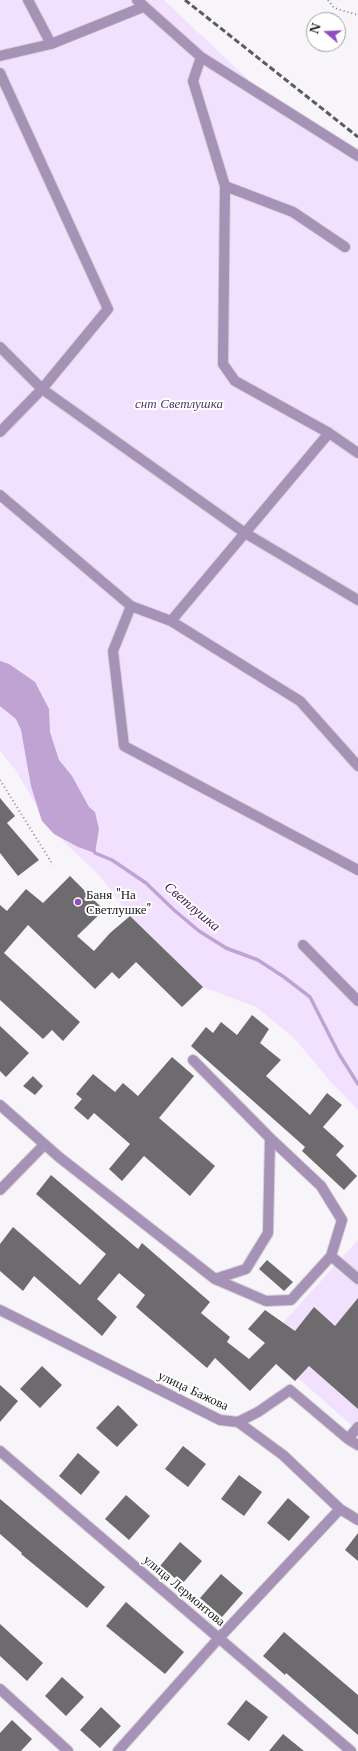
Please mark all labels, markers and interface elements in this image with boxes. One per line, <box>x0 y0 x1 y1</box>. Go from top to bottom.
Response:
north arrow <box>306 12 346 52</box>
text: N <box>307 21 324 36</box>
park label: снт Светлушка <box>135 396 223 412</box>
water label: Светлушка <box>161 879 223 935</box>
place label: Баня "На Светлушке" <box>86 887 151 918</box>
marker: Баня "На Светлушке" <box>73 897 83 907</box>
street label: улица Бажова <box>155 1368 231 1414</box>
street label: улица Лермонтова <box>140 1552 228 1630</box>

